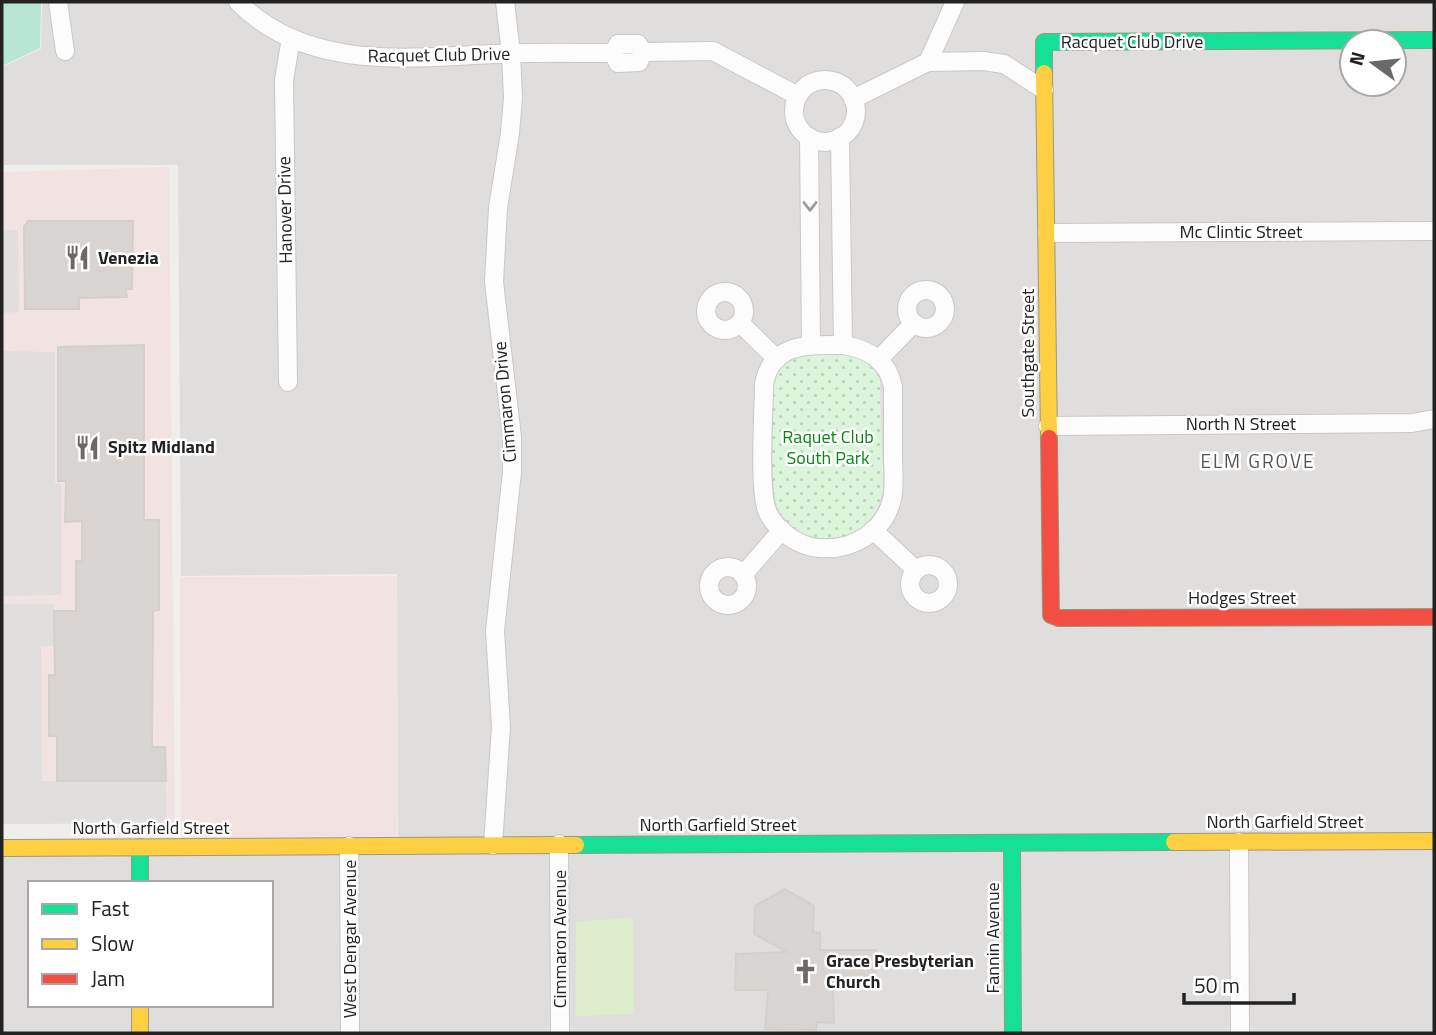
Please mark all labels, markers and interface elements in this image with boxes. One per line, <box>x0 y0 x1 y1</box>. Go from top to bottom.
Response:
street label: Racquet Club Drive <box>1061 28 1203 55</box>
north arrow <box>1338 28 1408 98</box>
street label: Racquet Club Drive <box>368 40 510 69</box>
text: N <box>1340 48 1372 69</box>
street label: Hanover Drive <box>270 156 299 264</box>
one-way arrow <box>802 200 817 211</box>
street label: Mc Clintic Street <box>1180 218 1303 245</box>
restaurant icon: Venezia <box>64 244 92 272</box>
place label: Venezia <box>98 244 159 271</box>
street label: Southgate Street <box>1014 288 1041 417</box>
street label: Cimmaron Drive <box>486 340 523 464</box>
street label: North N Street <box>1186 410 1297 437</box>
park label: Raquet Club South Park <box>782 423 874 471</box>
restaurant icon: Spitz Midland <box>74 433 102 461</box>
place label: Spitz Midland <box>108 433 215 460</box>
district label: ELM GROVE <box>1200 446 1316 475</box>
street label: Hodges Street <box>1188 584 1297 611</box>
street label: North Garfield Street <box>1206 808 1364 835</box>
street label: North Garfield Street <box>639 811 797 838</box>
street label: North Garfield Street <box>72 814 230 841</box>
street label: West Dengar Avenue <box>336 860 363 1018</box>
street label: Cimmaron Avenue <box>546 870 573 1008</box>
legend <box>28 881 273 1007</box>
street label: Fannin Avenue <box>979 882 1006 994</box>
text: Fast <box>91 892 130 924</box>
text: Slow <box>91 927 134 959</box>
place label: Grace Presbyterian Church <box>826 947 974 995</box>
church icon: Grace Presbyterian Church <box>792 957 820 985</box>
text: Jam <box>91 962 125 994</box>
scale bar <box>1184 962 1294 1006</box>
text: 50 m <box>1194 969 1240 1001</box>

